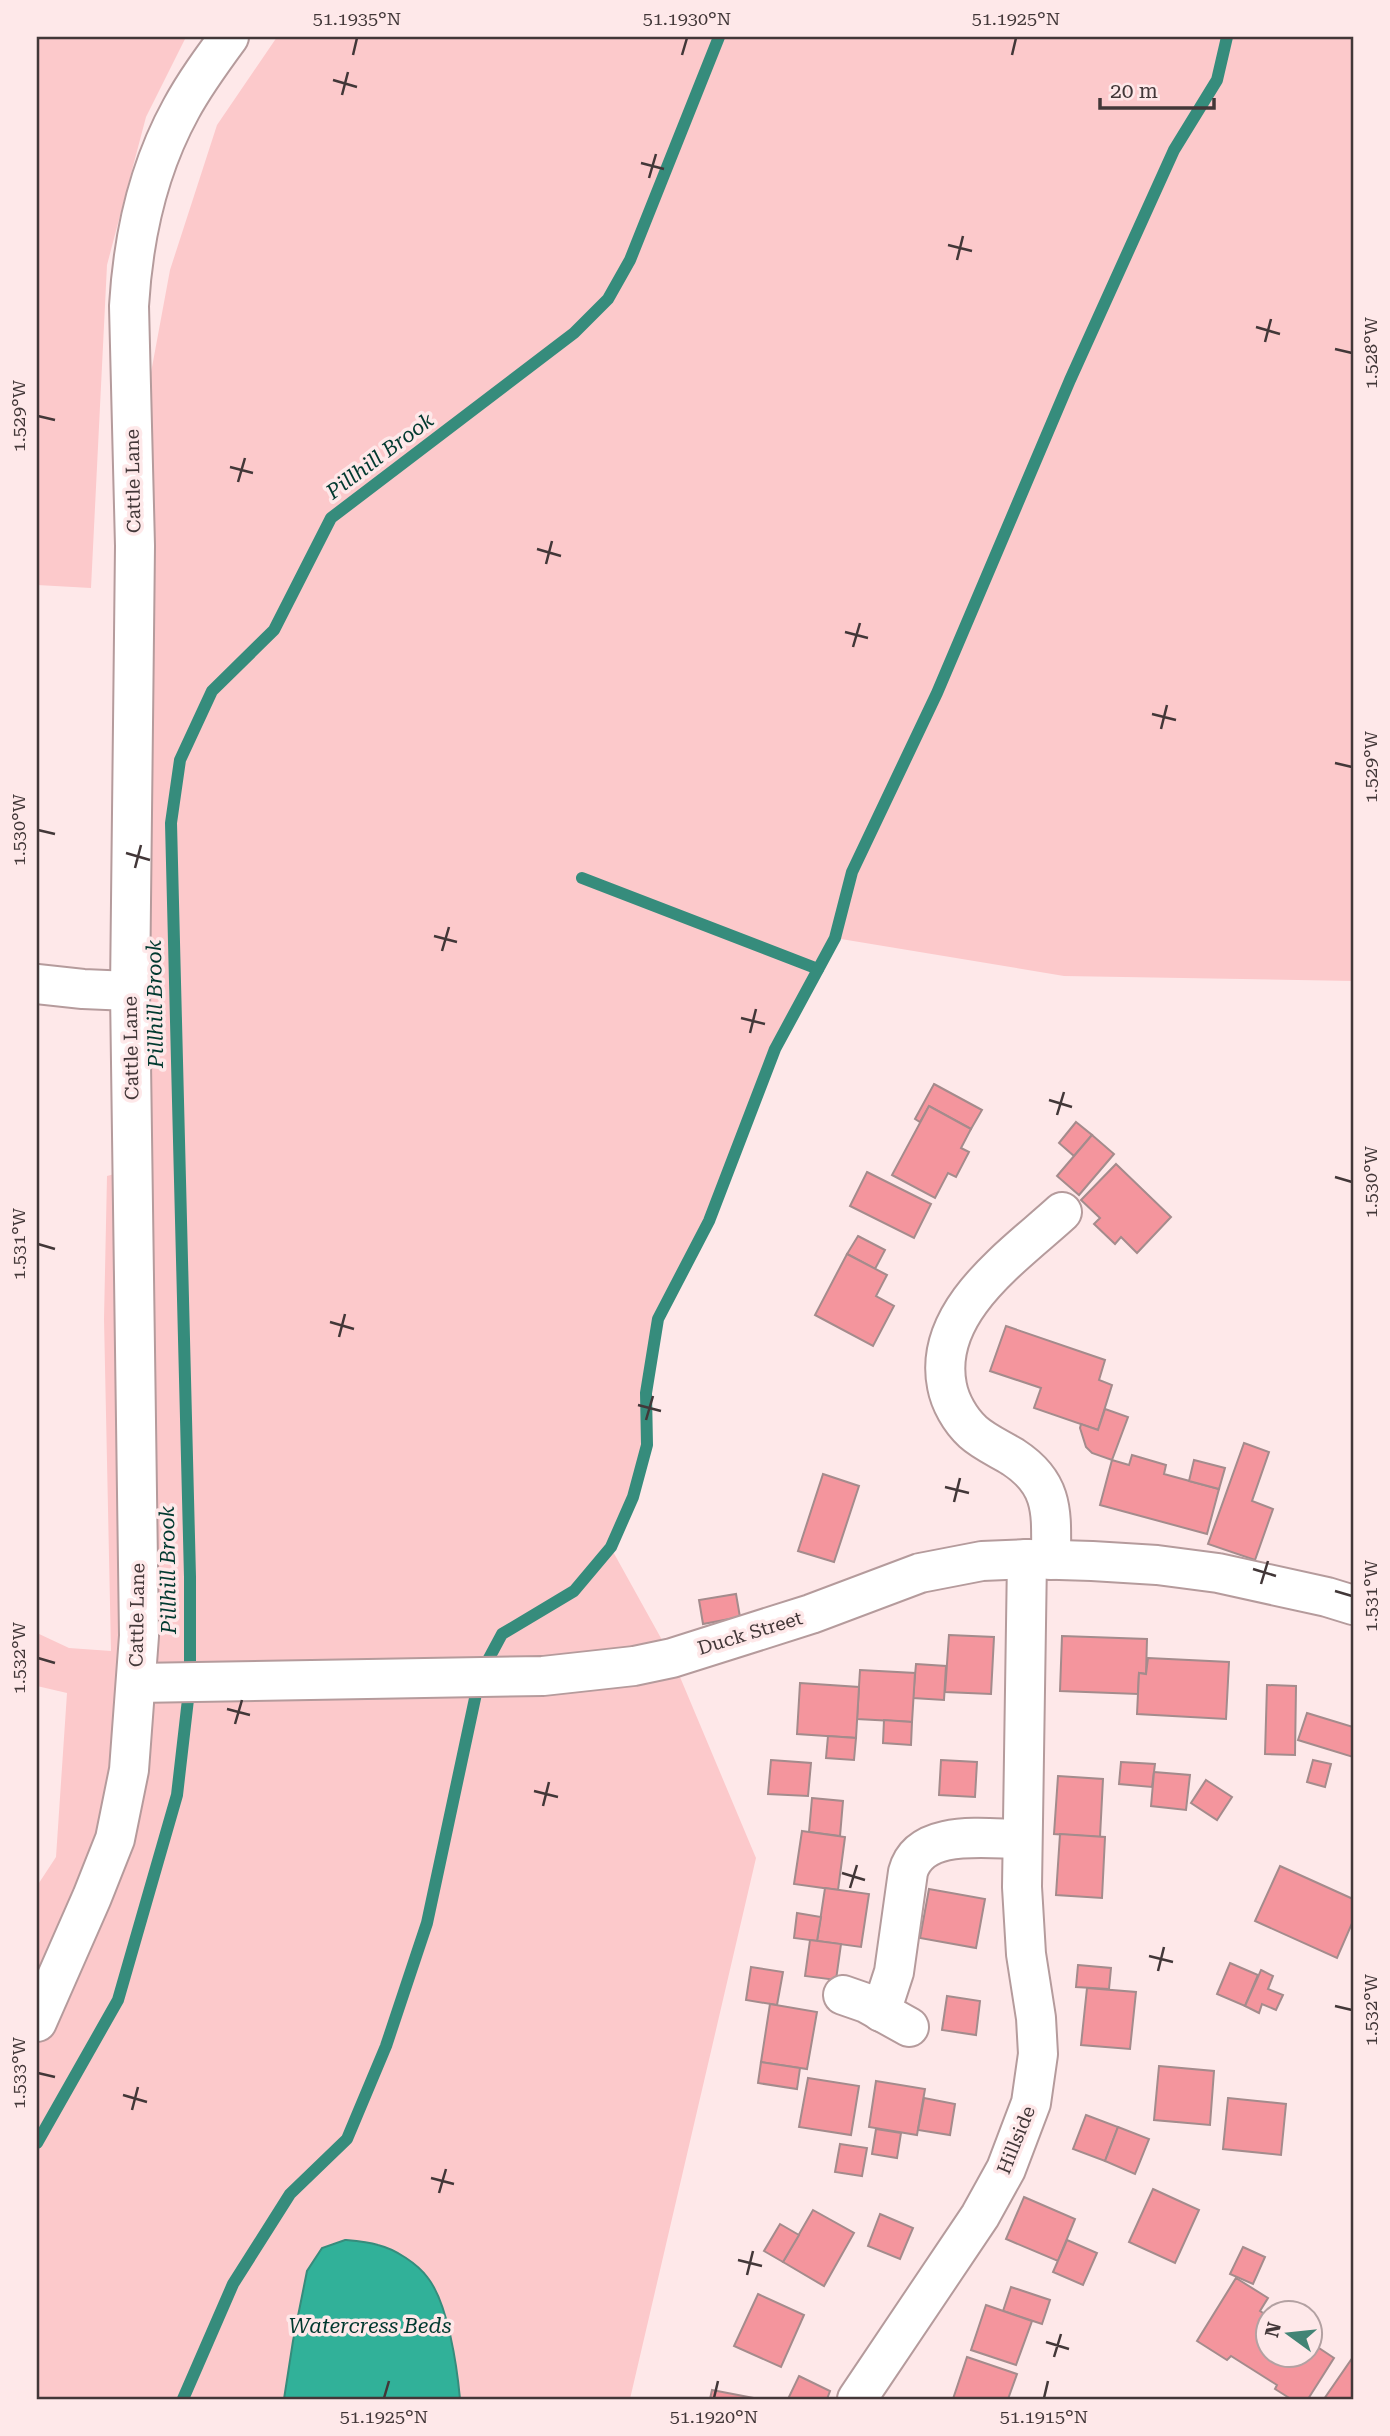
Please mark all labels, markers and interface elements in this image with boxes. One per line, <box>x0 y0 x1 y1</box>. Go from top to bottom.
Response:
text: 51.1935°N <box>313 8 401 29</box>
text: 51.1930°N <box>643 8 731 29</box>
text: 51.1925°N <box>972 8 1060 29</box>
scale bar <box>1100 66 1213 110</box>
text: 20 m <box>1110 79 1158 103</box>
text: 1.528°W <box>1360 316 1381 389</box>
text: 1.529°W <box>8 379 29 452</box>
water label: Pillhill Brook <box>321 407 439 505</box>
street label: Cattle Lane <box>121 429 145 533</box>
text: 1.529°W <box>1360 730 1381 803</box>
text: 1.530°W <box>8 793 29 866</box>
water label: Pillhill Brook <box>142 939 168 1069</box>
street label: Cattle Lane <box>119 996 143 1100</box>
text: 1.530°W <box>1360 1145 1381 1218</box>
text: 1.531°W <box>8 1207 29 1280</box>
water label: Pillhill Brook <box>155 1505 181 1635</box>
text: 1.531°W <box>1360 1559 1381 1632</box>
street label: Cattle Lane <box>125 1563 149 1667</box>
street label: Duck Street <box>695 1606 805 1660</box>
text: 1.532°W <box>8 1621 29 1694</box>
text: 1.532°W <box>1360 1973 1381 2046</box>
text: 1.533°W <box>8 2036 29 2109</box>
street label: Hillside <box>992 2103 1040 2177</box>
north arrow <box>1254 2300 1324 2370</box>
water label: Watercress Beds <box>288 2314 452 2338</box>
text: N <box>1260 2319 1286 2340</box>
text: 51.1925°N <box>340 2406 428 2427</box>
text: 51.1920°N <box>670 2406 758 2427</box>
text: 51.1915°N <box>1000 2406 1088 2427</box>

